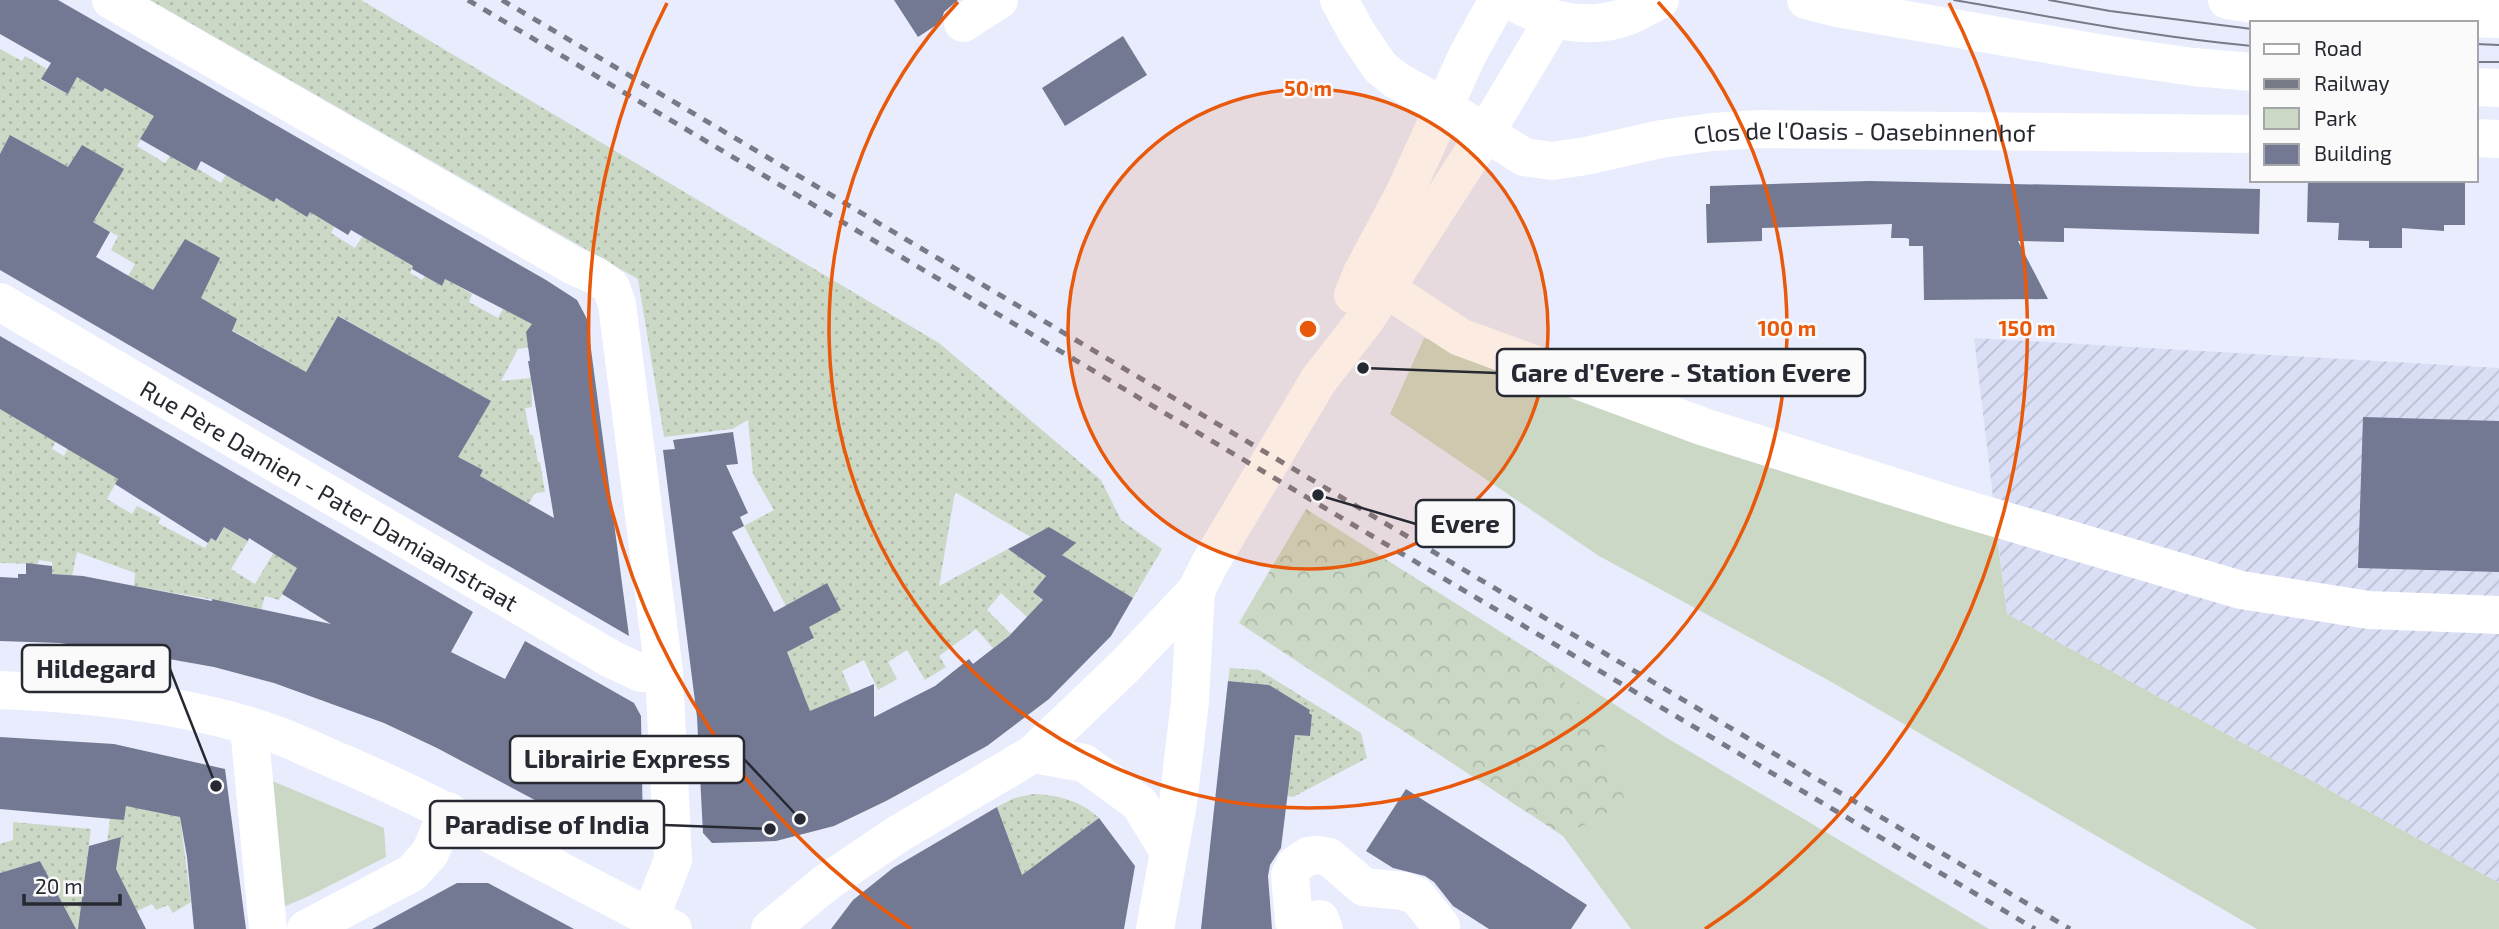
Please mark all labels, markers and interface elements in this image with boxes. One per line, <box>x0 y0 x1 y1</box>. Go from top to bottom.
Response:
legend <box>2250 21 2478 182</box>
text: Road <box>2314 35 2362 60</box>
text: Railway <box>2314 70 2390 95</box>
text: 50 m <box>1284 75 1332 100</box>
text: Park <box>2314 105 2357 130</box>
street label: Clos de l'Oasis - Oasebinnenhof <box>1691 114 2036 149</box>
text: Building <box>2314 140 2392 165</box>
text: 100 m <box>1758 315 1816 340</box>
text: 150 m <box>1999 315 2055 340</box>
centre of rings <box>1296 317 1320 341</box>
callout: Gare d'Evere - Station Evere <box>1497 349 1865 396</box>
text: Gare d'Evere - Station Evere <box>1511 356 1851 387</box>
street label: Rue Père Damien - Pater Damiaanstraat <box>136 373 524 616</box>
callout: Evere <box>1416 500 1514 547</box>
text: Evere <box>1430 507 1500 538</box>
callout: Hildegard <box>22 645 170 692</box>
text: Hildegard <box>36 652 156 683</box>
callout: Librairie Express <box>510 736 744 783</box>
text: Librairie Express <box>524 742 730 773</box>
callout: Paradise of India <box>430 801 664 848</box>
text: Paradise of India <box>444 808 650 839</box>
scale bar <box>24 862 121 906</box>
text: 20 m <box>35 873 83 898</box>

